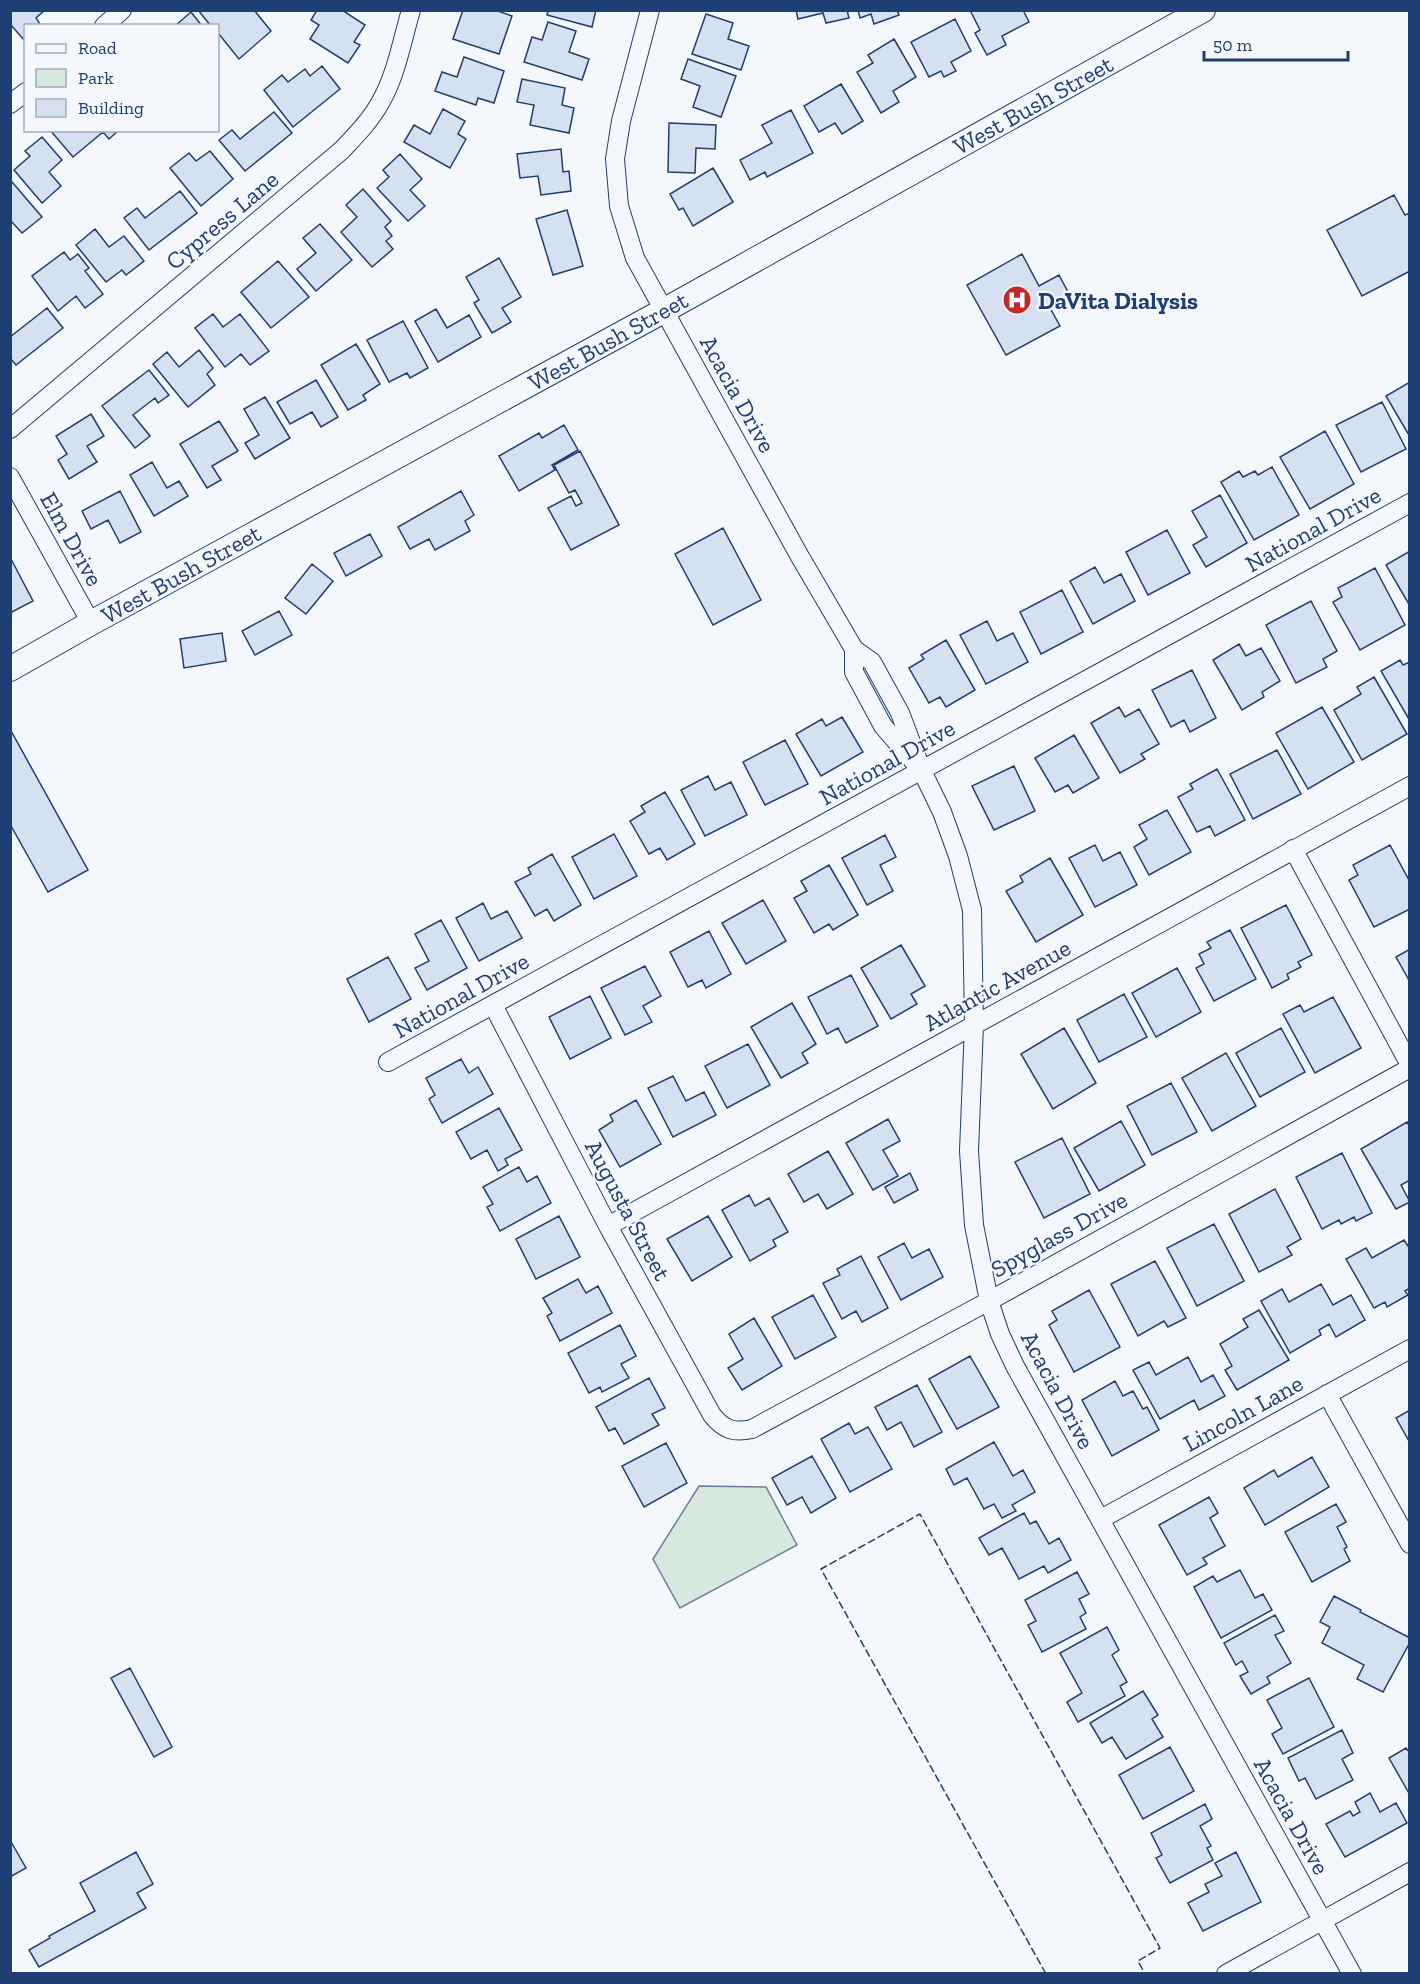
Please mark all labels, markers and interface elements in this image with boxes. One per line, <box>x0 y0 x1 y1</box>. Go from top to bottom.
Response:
legend <box>24 24 219 132</box>
scale bar <box>1204 24 1348 62</box>
text: 50 m <box>1213 34 1253 56</box>
text: Road <box>78 37 117 59</box>
street label: West Bush Street <box>948 49 1118 161</box>
text: Park <box>78 67 114 89</box>
text: Building <box>78 97 144 119</box>
street label: Cypress Lane <box>160 164 284 276</box>
hospital icon: DaVita Dialysis <box>1001 284 1033 316</box>
street label: West Bush Street <box>523 285 693 397</box>
place label: DaVita Dialysis <box>1038 286 1198 315</box>
street label: Acacia Drive <box>694 330 782 458</box>
street label: National Drive <box>1240 480 1386 578</box>
street label: Elm Drive <box>34 487 110 591</box>
street label: West Bush Street <box>96 518 266 630</box>
street label: National Drive <box>814 713 960 811</box>
street label: Atlantic Avenue <box>919 933 1075 1037</box>
street label: National Drive <box>388 946 534 1044</box>
street label: Augusta Street <box>579 1135 677 1285</box>
street label: Spyglass Drive <box>986 1185 1132 1283</box>
street label: Acacia Drive <box>1015 1326 1101 1454</box>
street label: Lincoln Lane <box>1178 1368 1308 1458</box>
street label: Acacia Drive <box>1248 1752 1336 1880</box>

